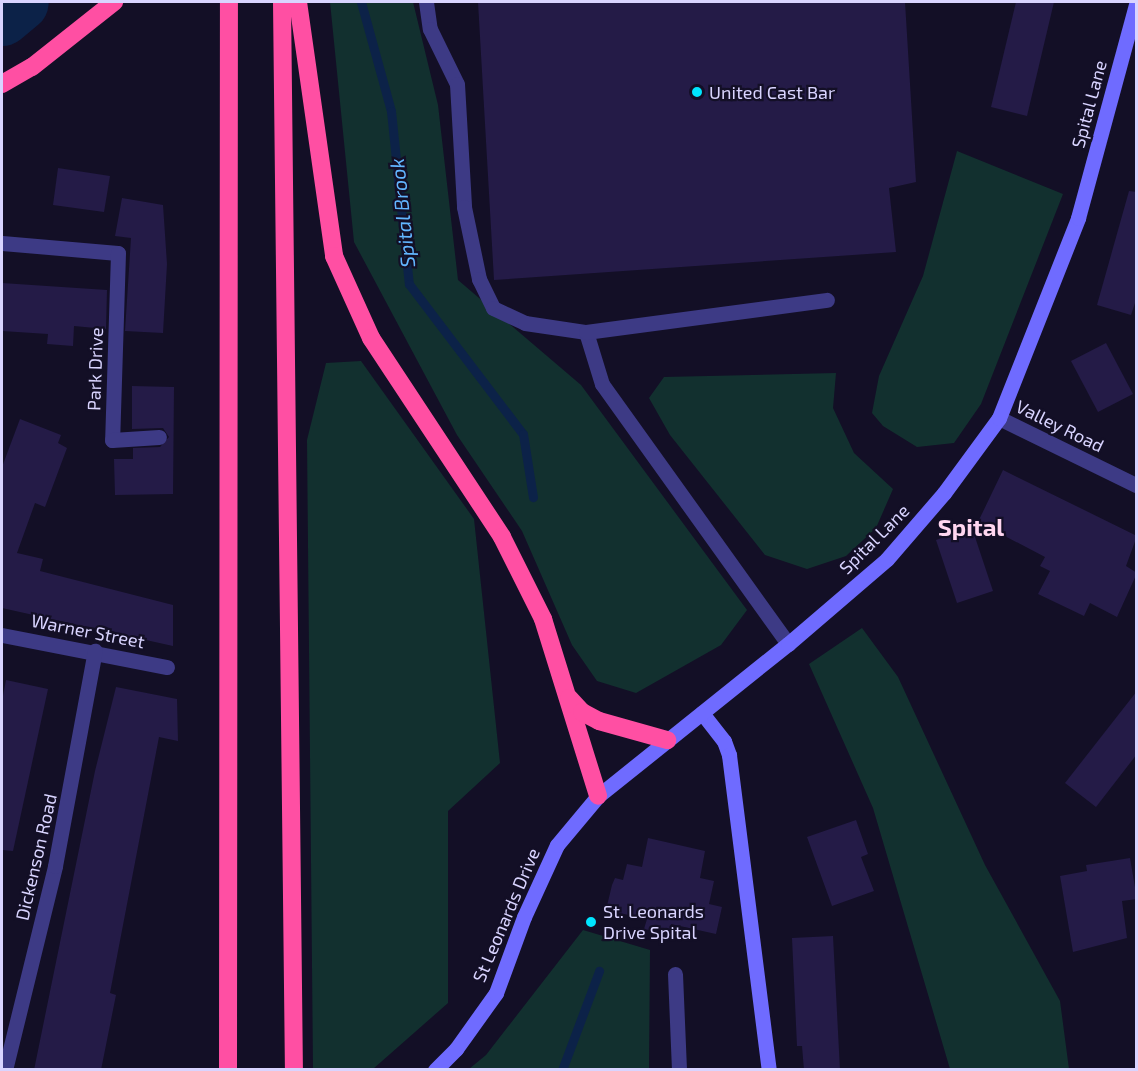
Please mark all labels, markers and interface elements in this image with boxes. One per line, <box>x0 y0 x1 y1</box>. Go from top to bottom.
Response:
street label: Spital Lane <box>1067 58 1111 150</box>
place label: United Cast Bar <box>709 81 835 103</box>
marker: United Cast Bar <box>690 85 704 99</box>
water label: Spital Brook <box>384 157 420 269</box>
street label: Park Drive <box>83 327 107 411</box>
street label: Valley Road <box>1012 395 1108 457</box>
street label: Spital Lane <box>834 499 914 579</box>
district label: Spital <box>938 513 1004 541</box>
street label: Warner Street <box>29 609 147 653</box>
street label: Dickenson Road <box>11 791 61 923</box>
street label: St Leonards Drive <box>468 845 544 985</box>
place label: St. Leonards Drive Spital <box>603 901 704 944</box>
marker: St. Leonards Drive Spital <box>584 915 598 929</box>

